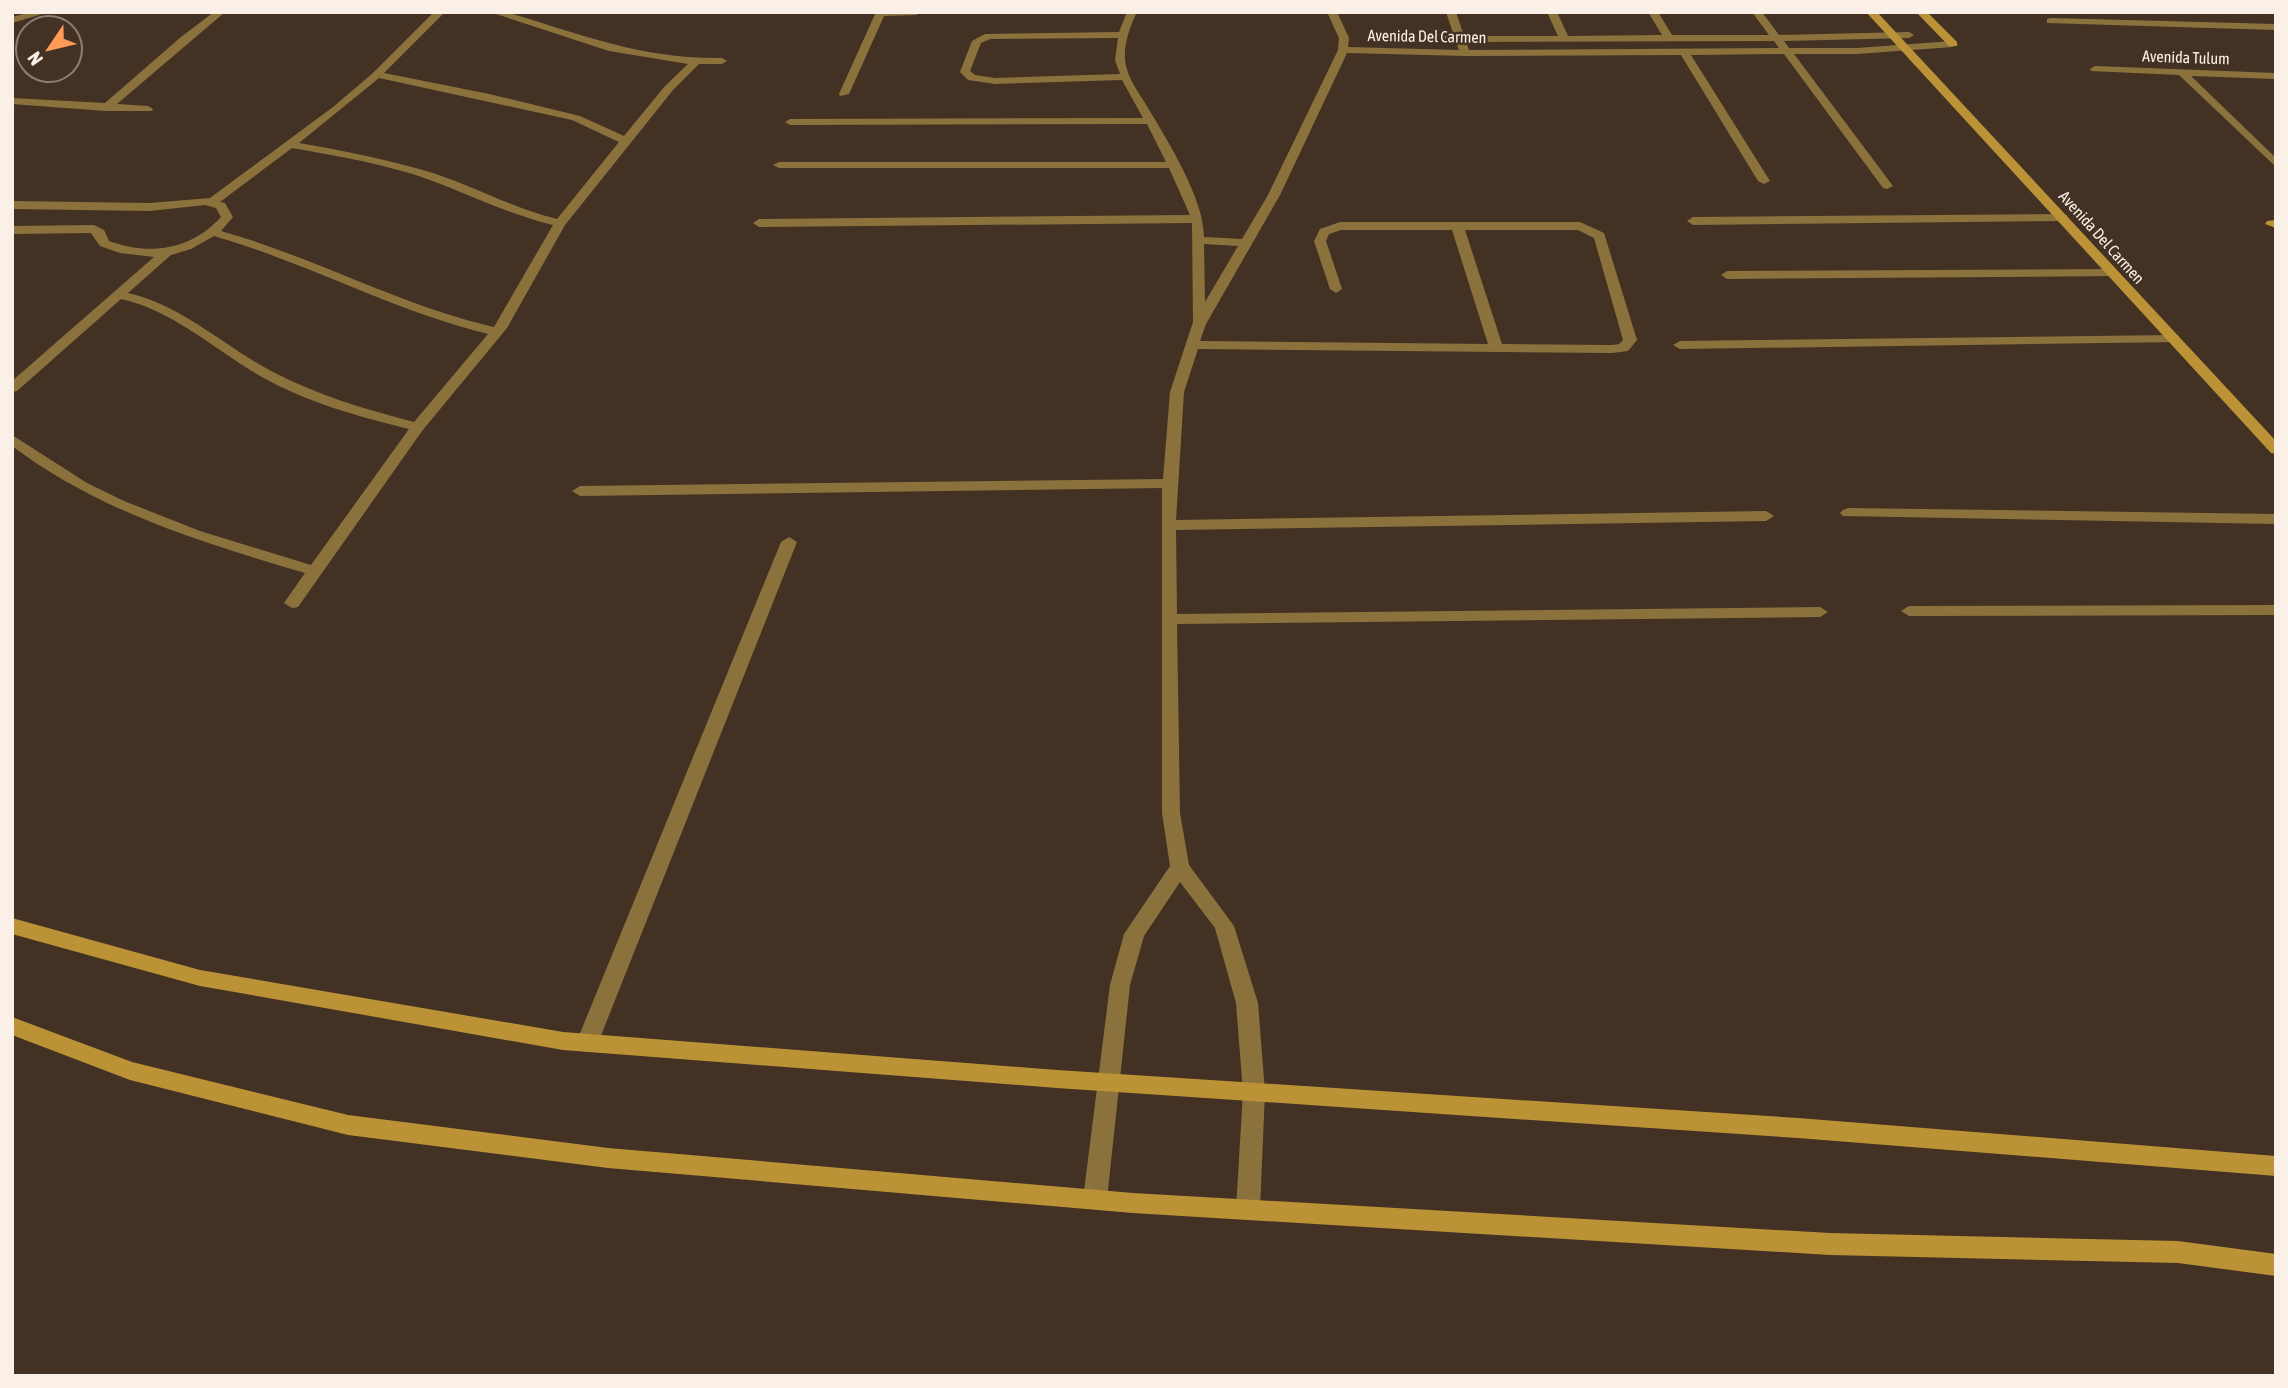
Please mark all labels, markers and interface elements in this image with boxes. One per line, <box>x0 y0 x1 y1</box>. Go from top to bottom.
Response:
north arrow <box>14 14 84 84</box>
street label: Avenida Del Carmen <box>1367 26 1487 46</box>
street label: Avenida Tulum <box>2142 46 2230 68</box>
text: N <box>23 48 47 70</box>
street label: Avenida Del Carmen <box>2056 187 2148 287</box>

